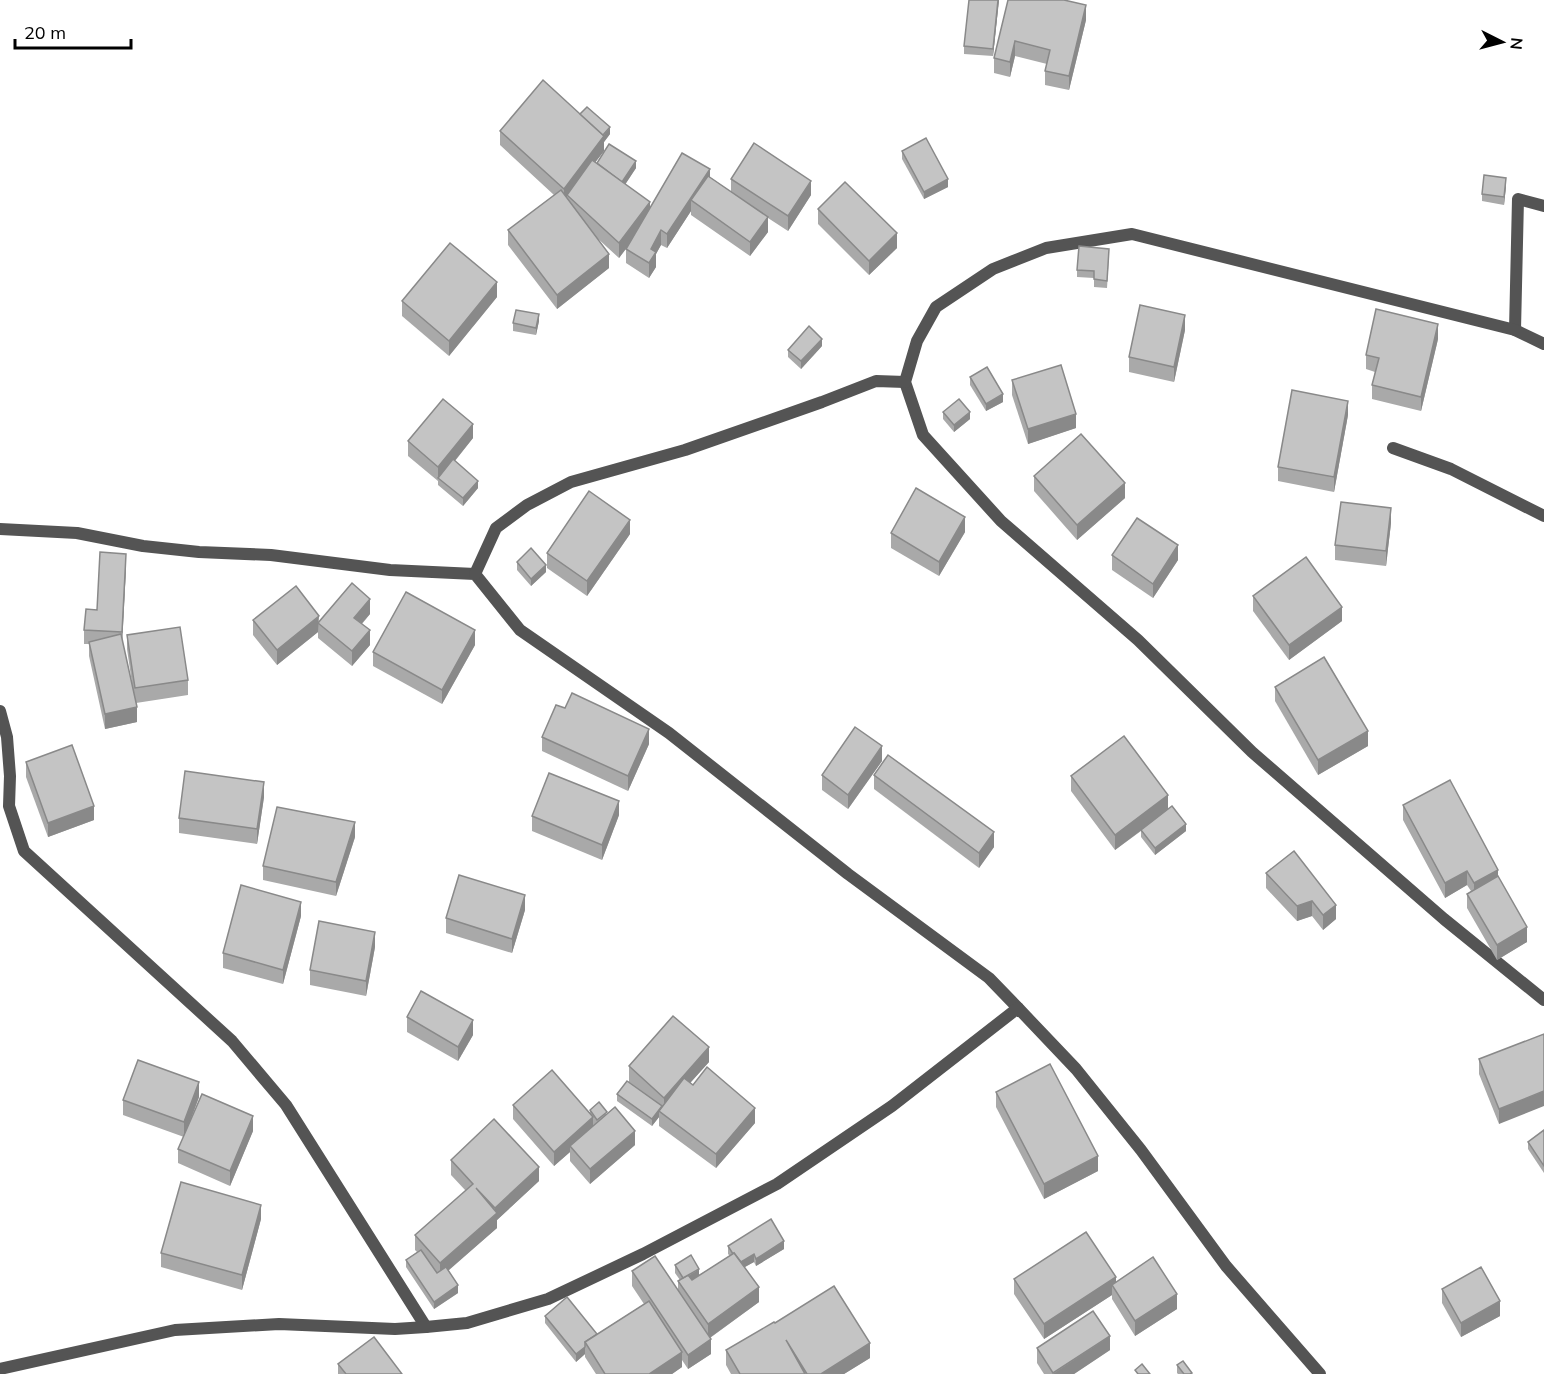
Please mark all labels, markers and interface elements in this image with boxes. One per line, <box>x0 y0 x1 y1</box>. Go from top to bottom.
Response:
scale bar <box>15 12 130 50</box>
north arrow <box>1472 12 1532 72</box>
text: 20 m <box>24 21 66 44</box>
text: N <box>1506 37 1527 51</box>

